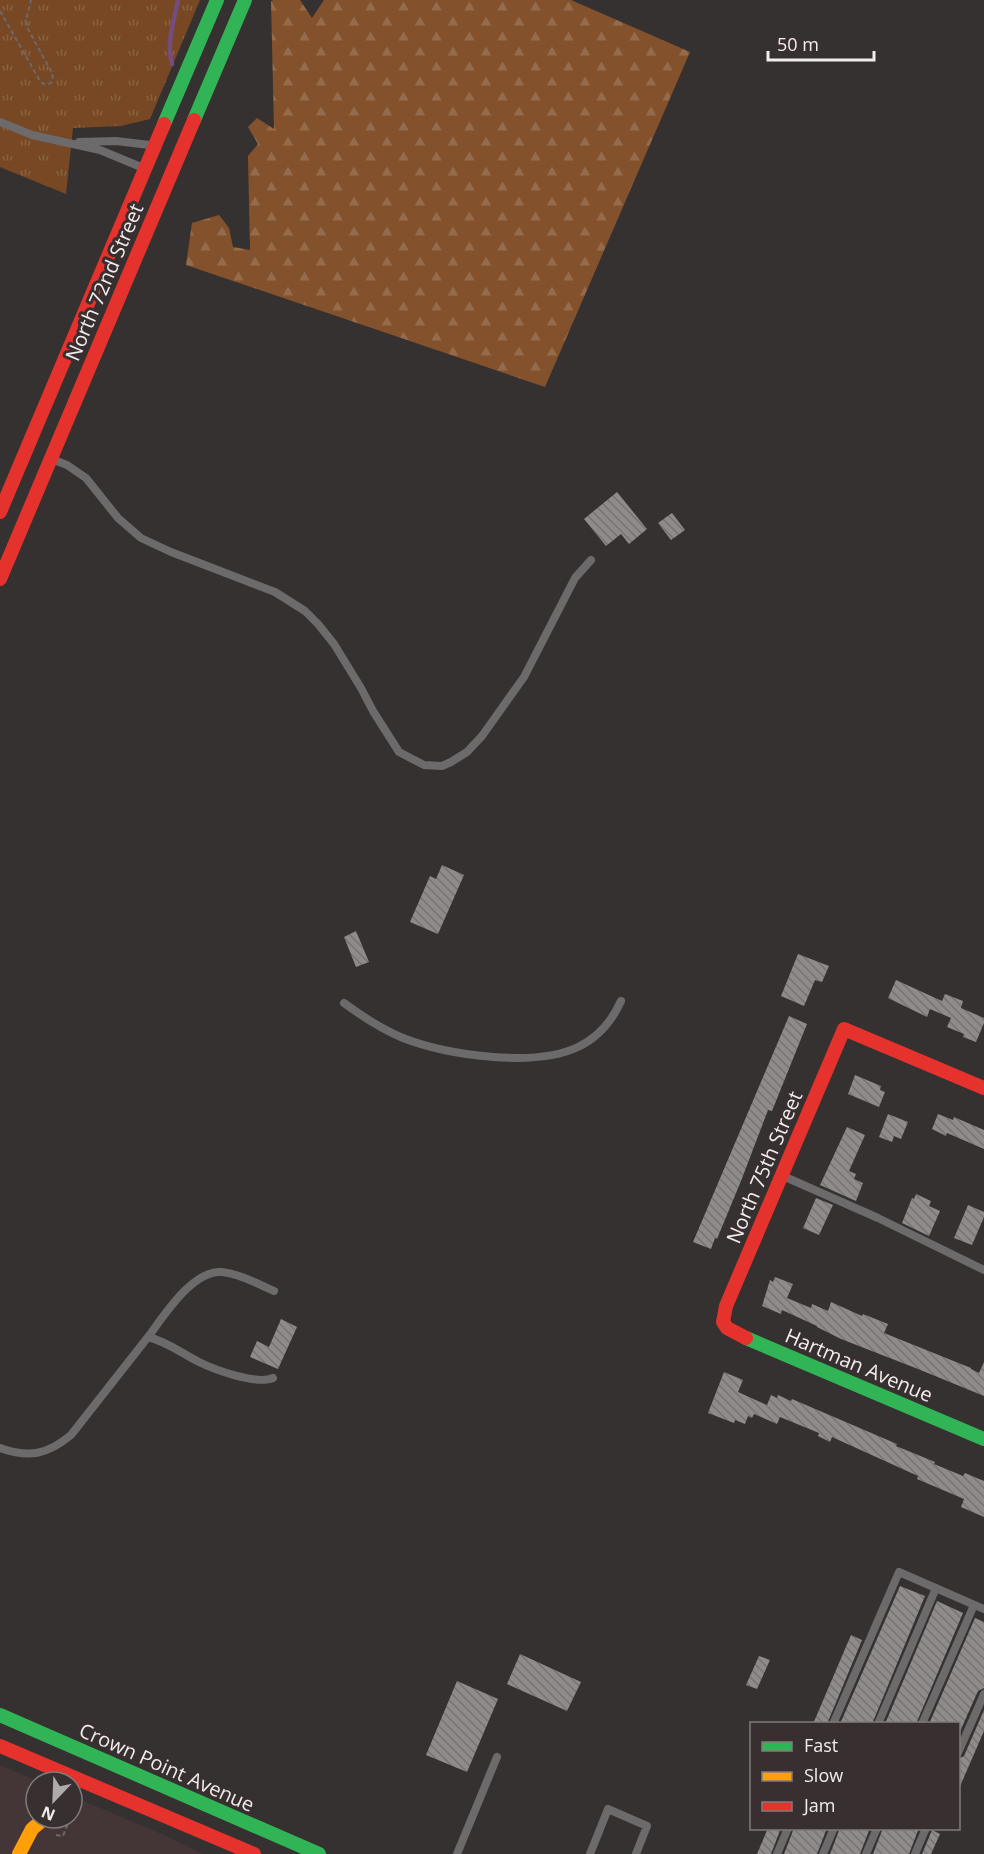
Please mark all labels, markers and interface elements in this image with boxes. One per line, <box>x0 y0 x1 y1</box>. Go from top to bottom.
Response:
scale bar <box>768 24 874 62</box>
text: 50 m <box>777 32 819 56</box>
street label: North 72nd Street <box>59 199 149 365</box>
street label: North 75th Street <box>720 1087 808 1247</box>
street label: Hartman Avenue <box>781 1322 937 1408</box>
street label: Crown Point Avenue <box>75 1716 259 1818</box>
legend <box>750 1722 960 1830</box>
text: Fast <box>804 1733 838 1757</box>
text: Slow <box>804 1763 843 1787</box>
north arrow <box>24 1770 84 1830</box>
text: Jam <box>802 1793 836 1817</box>
text: N <box>38 1801 58 1826</box>

